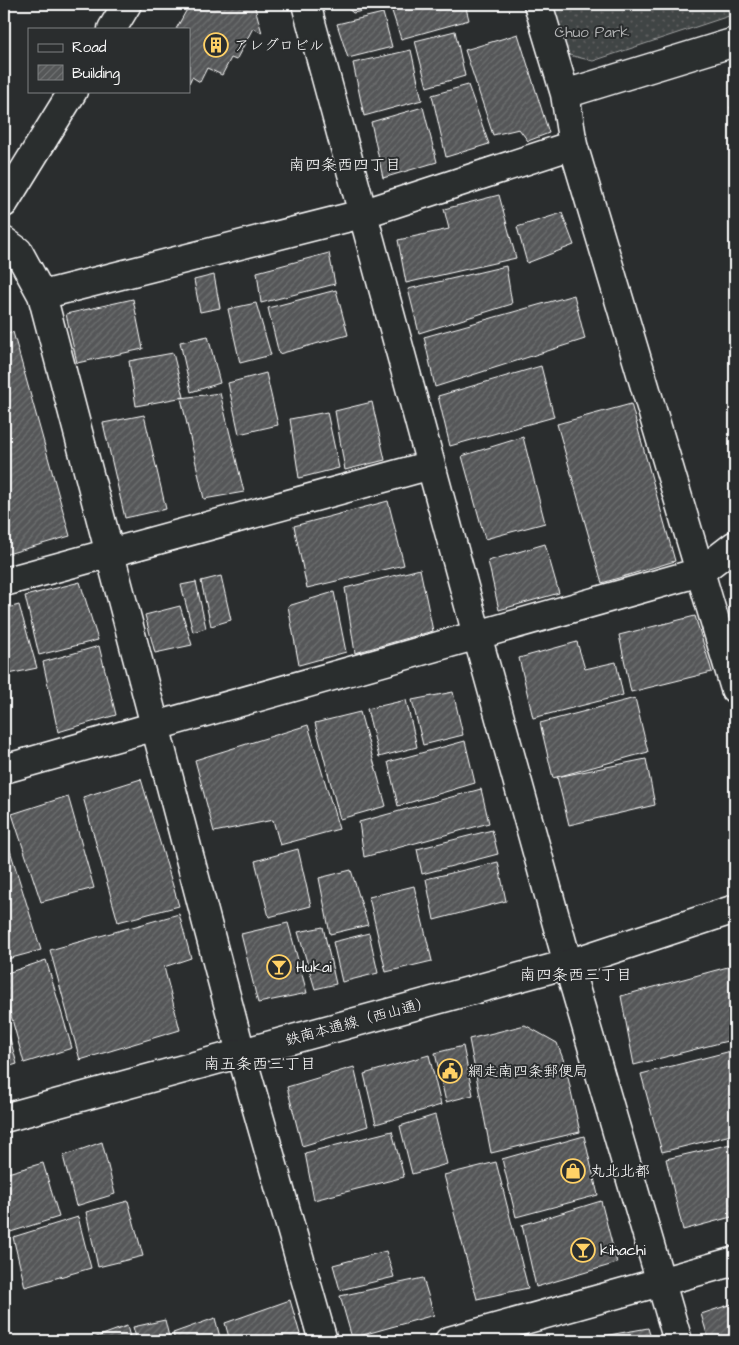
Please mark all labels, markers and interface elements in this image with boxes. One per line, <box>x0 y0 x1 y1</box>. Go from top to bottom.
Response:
park label: Chuo Park <box>555 22 629 43</box>
legend <box>28 28 190 92</box>
building icon: アレグロビル <box>203 32 229 58</box>
place label: アレグロビル <box>234 35 324 56</box>
text: Road <box>72 37 107 58</box>
text: Building <box>72 63 120 85</box>
district label: 南四条西四丁目 <box>289 154 401 176</box>
bar icon: Hukai <box>266 954 292 980</box>
place label: Hukai <box>296 957 333 978</box>
district label: 南四条西三丁目 <box>520 964 632 986</box>
street label: 鉄南本通線（西山通） <box>283 992 433 1051</box>
district label: 南五条西三丁目 <box>204 1053 316 1075</box>
public building icon: 網走南四条郵便局 <box>437 1058 463 1084</box>
place label: 網走南四条郵便局 <box>468 1061 588 1082</box>
shop icon: 丸北北都 <box>560 1158 586 1184</box>
place label: 丸北北都 <box>590 1161 650 1182</box>
bar icon: kihachi <box>570 1237 596 1263</box>
place label: kihachi <box>600 1240 646 1261</box>

